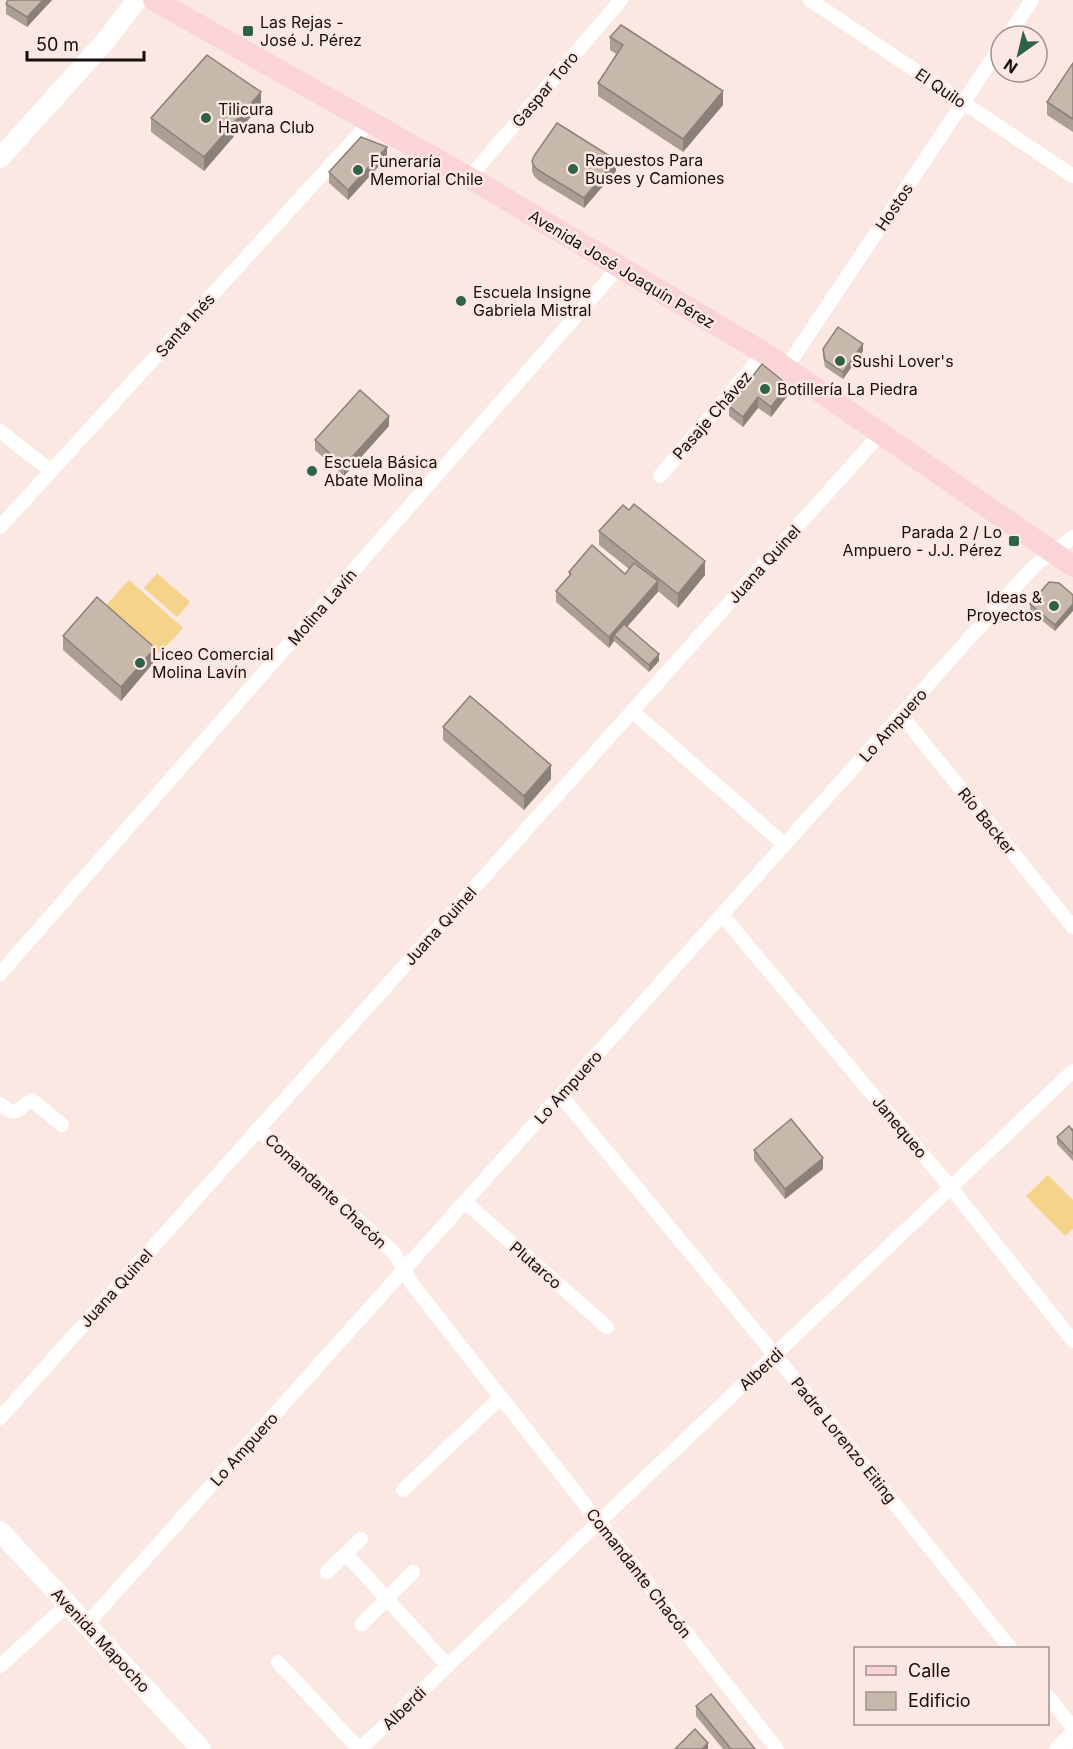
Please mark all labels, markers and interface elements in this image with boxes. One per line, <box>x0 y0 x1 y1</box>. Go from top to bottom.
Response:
place label: Las Rejas - José J. Pérez <box>260 12 362 50</box>
scale bar <box>27 24 144 62</box>
marker: Las Rejas - José J. Pérez <box>241 24 255 38</box>
north arrow <box>989 24 1049 84</box>
text: 50 m <box>36 34 79 55</box>
street label: Gaspar Toro <box>507 47 583 131</box>
text: N <box>1000 55 1021 78</box>
street label: El Quilo <box>912 64 970 112</box>
place label: Tilicura Havana Club <box>218 99 314 137</box>
marker: Tilicura Havana Club <box>199 111 213 125</box>
place label: Repuestos Para Buses y Camiones <box>585 150 725 188</box>
place label: Funeraría Memorial Chile <box>370 151 483 189</box>
marker: Repuestos Para Buses y Camiones <box>566 162 580 176</box>
marker: Funeraría Memorial Chile <box>351 163 365 177</box>
street label: Hostos <box>871 179 917 235</box>
street label: Avenida José Joaquín Pérez <box>525 205 719 333</box>
place label: Escuela Insigne Gabriela Mistral <box>473 282 591 320</box>
street label: Santa Inés <box>151 289 219 361</box>
marker: Escuela Insigne Gabriela Mistral <box>454 294 468 308</box>
place label: Sushi Lover's <box>852 351 954 371</box>
marker: Sushi Lover's <box>833 354 847 368</box>
street label: Pasaje Chávez <box>668 367 756 463</box>
place label: Botillería La Piedra <box>777 379 918 399</box>
marker: Botillería La Piedra <box>758 382 772 396</box>
place label: Escuela Básica Abate Molina <box>324 452 437 490</box>
marker: Escuela Básica Abate Molina <box>305 464 319 478</box>
street label: Juana Quinel <box>724 521 804 607</box>
place label: Parada 2 / Lo Ampuero - J.J. Pérez <box>843 522 1002 560</box>
marker: Parada 2 / Lo Ampuero - J.J. Pérez <box>1007 534 1021 548</box>
street label: Molina Lavín <box>283 565 361 649</box>
place label: Ideas & Proyectos <box>966 587 1043 625</box>
marker: Ideas & Proyectos <box>1047 599 1061 613</box>
place label: Liceo Comercial Molina Lavín <box>152 644 274 682</box>
marker: Liceo Comercial Molina Lavín <box>133 656 147 670</box>
street label: Lo Ampuero <box>855 684 931 766</box>
street label: Río Backer <box>954 783 1020 859</box>
street label: Juana Quinel <box>400 883 480 969</box>
street label: Lo Ampuero <box>530 1046 606 1128</box>
street label: Janequeo <box>868 1092 932 1162</box>
street label: Comandante Chacón <box>261 1129 391 1253</box>
street label: Plutarco <box>506 1237 566 1293</box>
street label: Juana Quinel <box>76 1245 156 1331</box>
street label: Alberdi <box>735 1343 787 1395</box>
street label: Padre Lorenzo Eiting <box>787 1373 901 1507</box>
street label: Lo Ampuero <box>206 1408 282 1490</box>
street label: Comandante Chacón <box>582 1504 696 1642</box>
street label: Avenida Mapocho <box>47 1584 155 1696</box>
legend <box>854 1647 1049 1725</box>
text: Calle <box>908 1660 950 1681</box>
street label: Alberdi <box>378 1682 430 1734</box>
text: Edificio <box>908 1690 971 1711</box>

